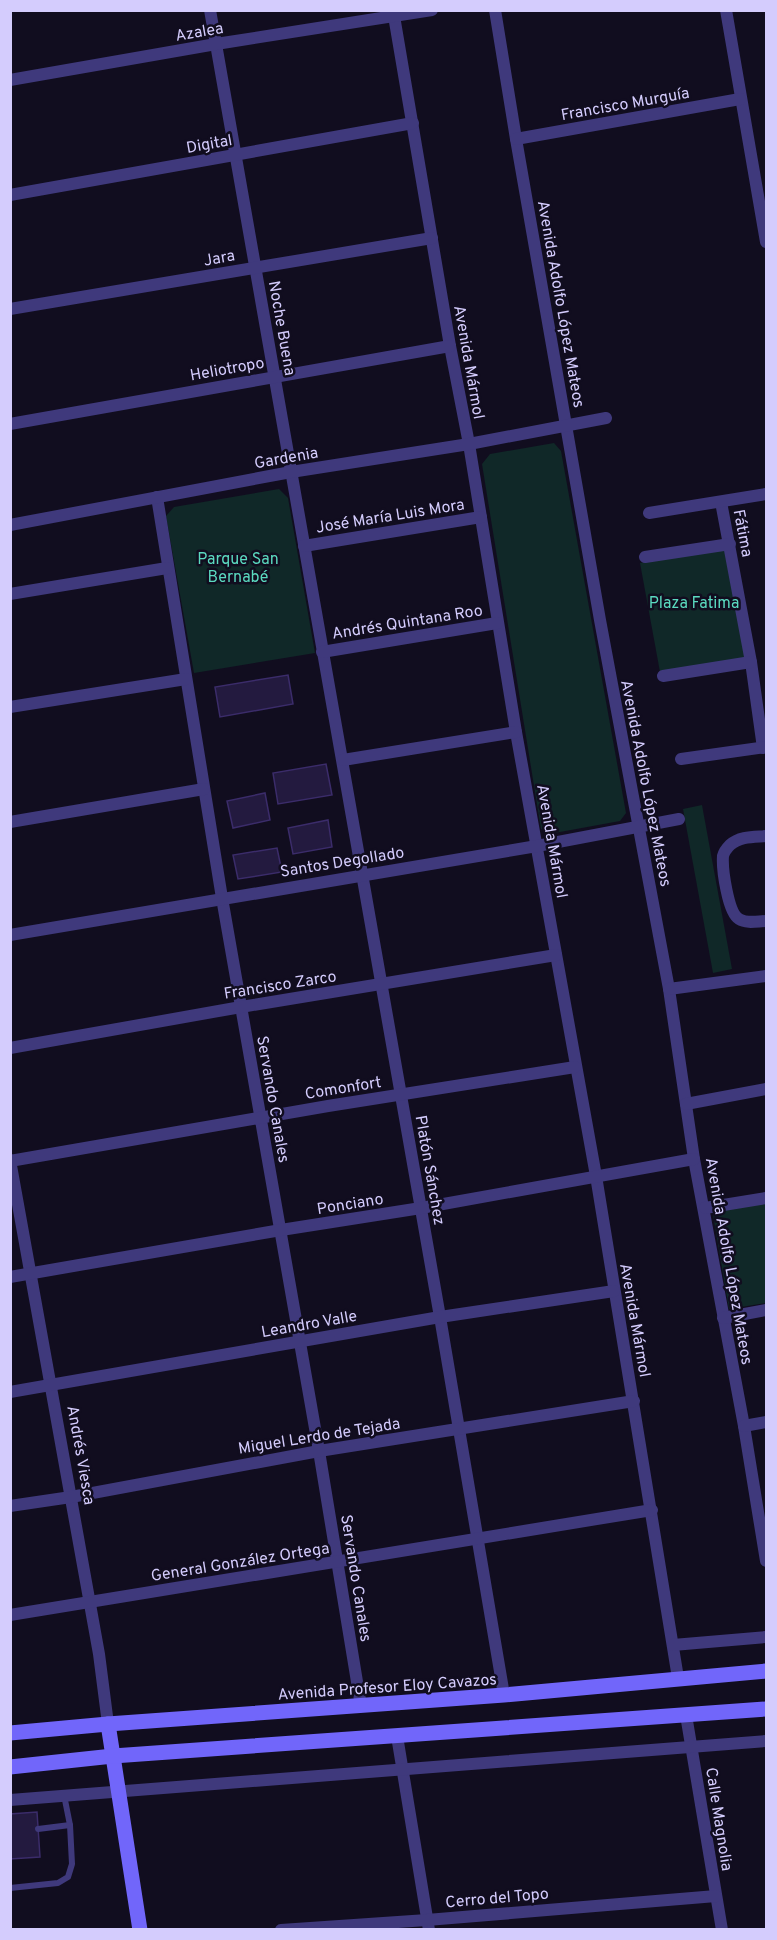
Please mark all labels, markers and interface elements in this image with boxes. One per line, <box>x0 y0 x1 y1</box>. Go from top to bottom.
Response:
street label: Azalea <box>174 19 225 47</box>
street label: Francisco Murguía <box>560 84 691 126</box>
street label: Digital <box>185 131 234 159</box>
street label: Avenida Adolfo López Mateos <box>532 199 588 410</box>
street label: Jara <box>202 246 237 272</box>
street label: Noche Buena <box>263 279 299 377</box>
street label: Avenida Mármol <box>448 304 488 421</box>
street label: Heliotropo <box>189 354 266 386</box>
street label: Gardenia <box>253 444 320 474</box>
street label: José María Luis Mora <box>315 495 466 539</box>
street label: Fátima <box>728 508 756 559</box>
park label: Parque San Bernabé <box>197 550 279 588</box>
park label: Plaza Fatima <box>649 594 739 614</box>
street label: Andrés Quintana Roo <box>330 601 484 645</box>
street label: Avenida Adolfo López Mateos <box>615 678 675 888</box>
street label: Avenida Mármol <box>531 783 571 900</box>
street label: Santos Degollado <box>279 843 406 883</box>
street label: Francisco Zarco <box>223 967 338 1005</box>
street label: Servando Canales <box>251 1034 293 1164</box>
street label: Comonfort <box>304 1073 383 1105</box>
street label: Platón Sánchez <box>410 1114 449 1227</box>
street label: Avenida Adolfo López Mateos <box>700 1156 756 1367</box>
street label: Ponciano <box>316 1190 385 1220</box>
street label: Avenida Mármol <box>614 1262 654 1379</box>
street label: Leandro Valle <box>260 1307 359 1343</box>
street label: Andrés Viesca <box>61 1404 99 1507</box>
street label: Miguel Lerdo de Tejada <box>237 1414 402 1460</box>
street label: Servando Canales <box>335 1513 375 1643</box>
street label: General González Ortega <box>150 1539 331 1587</box>
street label: Avenida Profesor Eloy Cavazos <box>277 1670 497 1706</box>
street label: Calle Magnolia <box>700 1766 736 1872</box>
street label: Cerro del Topo <box>445 1885 550 1913</box>

